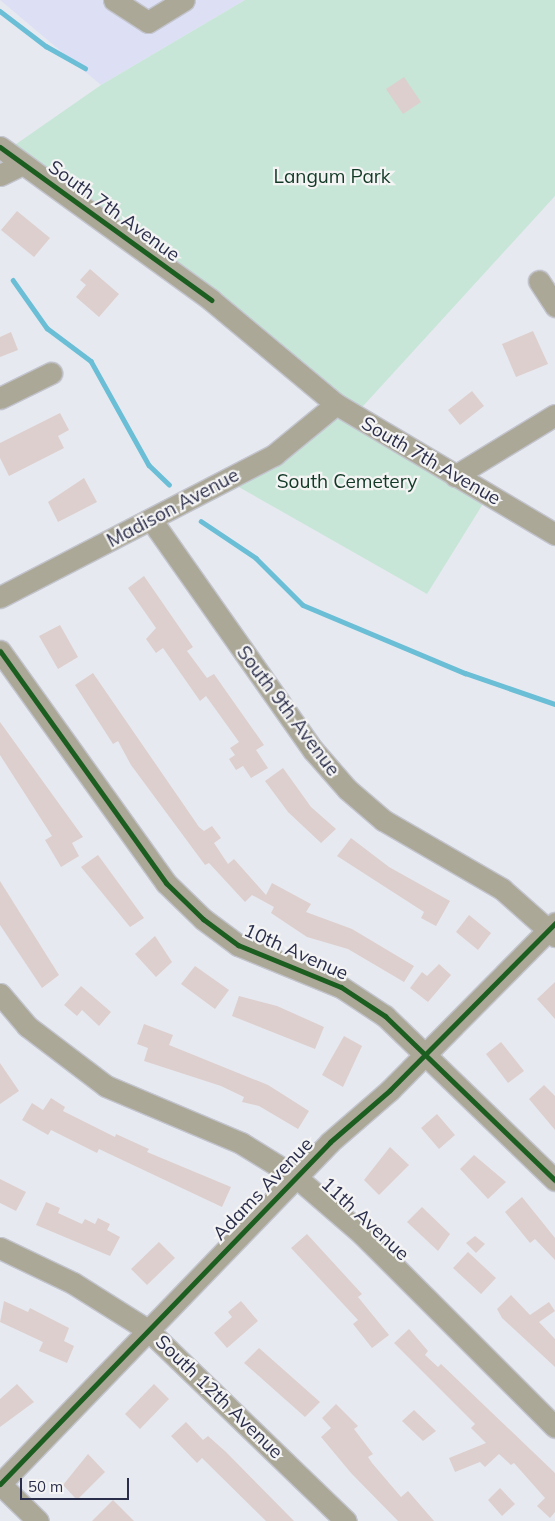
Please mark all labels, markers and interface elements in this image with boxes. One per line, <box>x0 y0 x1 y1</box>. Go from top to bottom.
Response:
street label: South 7th Avenue <box>44 156 184 266</box>
park label: Langum Park <box>274 166 390 188</box>
street label: South 7th Avenue <box>357 412 505 510</box>
street label: Madison Avenue <box>103 464 243 552</box>
park label: South Cemetery <box>277 471 417 493</box>
street label: South 9th Avenue <box>232 642 344 780</box>
street label: 10th Avenue <box>240 919 352 985</box>
street label: Adams Avenue <box>208 1133 318 1245</box>
street label: 11th Avenue <box>316 1173 414 1265</box>
street label: South 12th Avenue <box>151 1330 287 1464</box>
scale bar <box>22 1468 131 1500</box>
text: 50 m <box>28 1477 63 1496</box>

